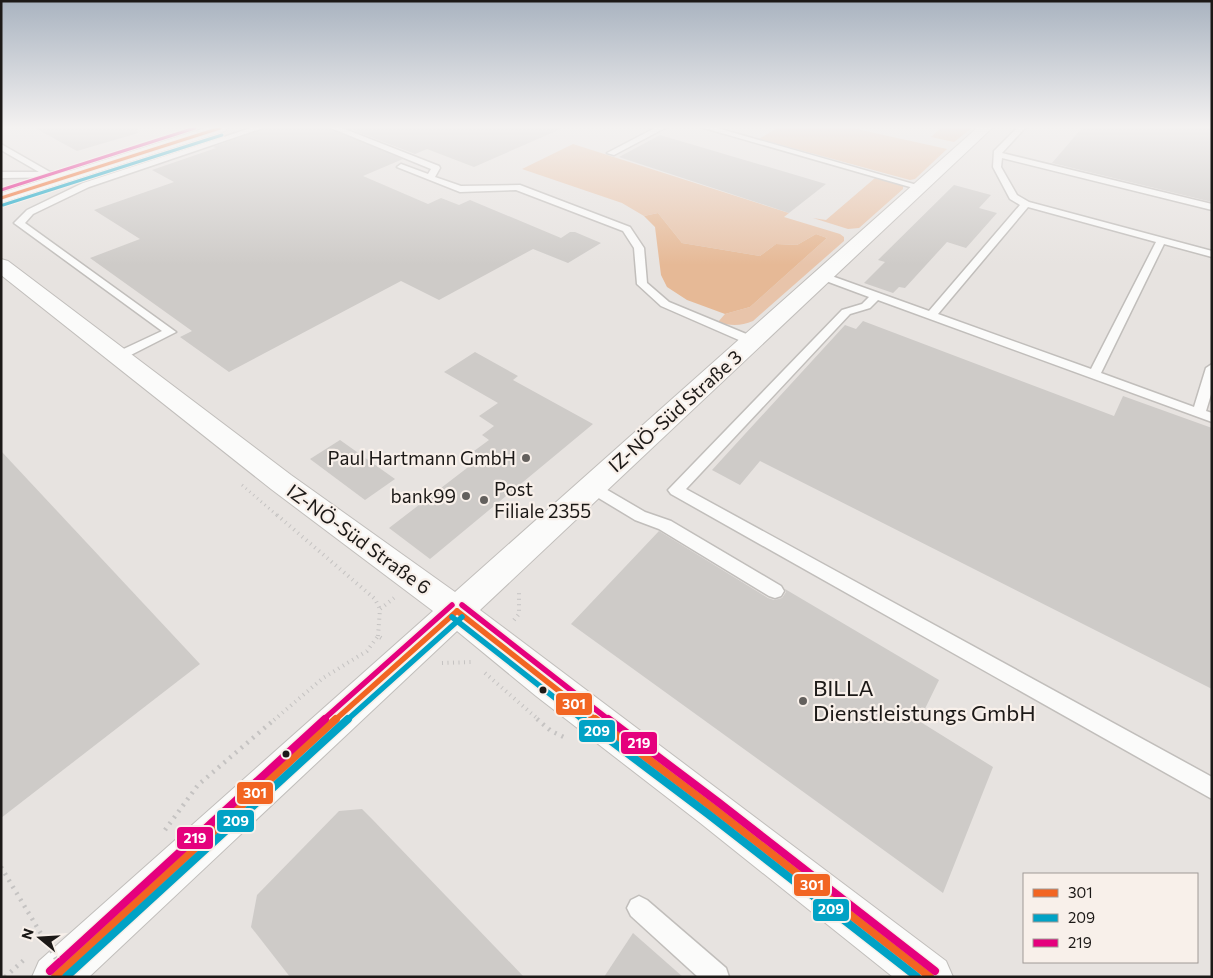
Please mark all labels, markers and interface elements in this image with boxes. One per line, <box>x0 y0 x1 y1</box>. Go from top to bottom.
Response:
street label: IZ-NÖ-Süd Straße 3 <box>603 345 746 477</box>
place label: Paul Hartmann GmbH <box>328 446 516 469</box>
marker: Paul Hartmann GmbH <box>520 452 532 464</box>
place label: Post Filiale 2355 <box>494 477 591 522</box>
street label: IZ-NÖ-Süd Straße 6 <box>283 479 436 598</box>
place label: bank99 <box>391 484 456 507</box>
marker: bank99 <box>460 490 472 502</box>
marker: Post Filiale 2355 <box>478 494 490 506</box>
place label: BILLA Dienstleistungs GmbH <box>813 674 1036 726</box>
unlabelled marker <box>538 685 548 695</box>
line badge: 301 <box>555 692 593 716</box>
text: 301 <box>562 695 586 712</box>
marker: BILLA Dienstleistungs GmbH <box>797 695 809 707</box>
line badge: 209 <box>578 719 616 743</box>
text: 209 <box>584 722 610 739</box>
line badge: 219 <box>620 731 658 755</box>
text: 219 <box>628 734 651 751</box>
unlabelled marker <box>281 749 291 759</box>
line badge: 301 <box>236 781 274 805</box>
text: 301 <box>243 784 267 801</box>
line badge: 209 <box>216 809 255 833</box>
text: 209 <box>223 812 249 829</box>
line badge: 219 <box>176 826 214 850</box>
text: 219 <box>184 829 207 846</box>
line badge: 301 <box>793 873 831 897</box>
legend <box>1023 873 1198 963</box>
text: 301 <box>800 876 824 893</box>
text: 301 <box>1068 883 1093 901</box>
line badge: 209 <box>812 898 850 922</box>
text: 209 <box>818 900 844 917</box>
text: 209 <box>1068 908 1095 926</box>
north arrow <box>15 913 65 963</box>
text: N <box>17 926 37 941</box>
text: 219 <box>1068 933 1092 951</box>

